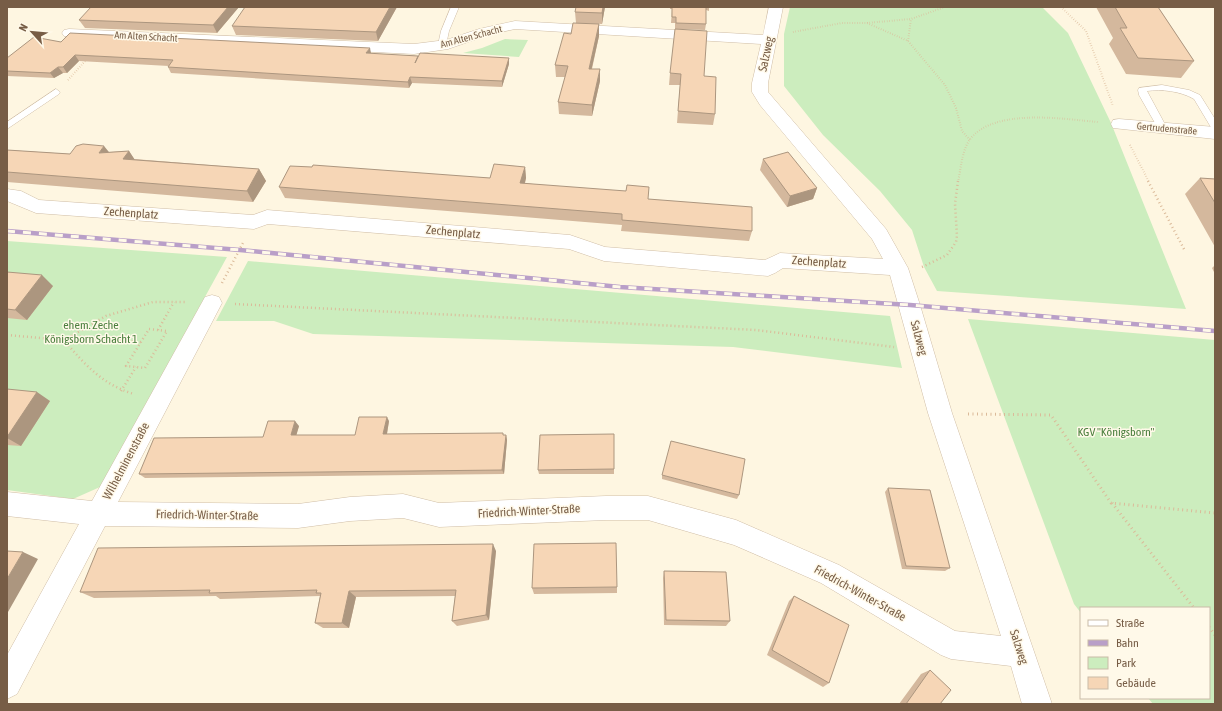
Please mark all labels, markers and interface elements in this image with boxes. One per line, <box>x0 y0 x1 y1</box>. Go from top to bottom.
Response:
north arrow <box>12 12 52 52</box>
text: N <box>16 22 30 33</box>
street label: Am Alten Schacht <box>439 23 503 50</box>
street label: Am Alten Schacht <box>114 29 178 44</box>
street label: Salzweg <box>755 34 777 73</box>
street label: Gertrudenstraße <box>1136 120 1198 137</box>
street label: Zechenplatz <box>103 204 159 222</box>
street label: Zechenplatz <box>425 223 481 241</box>
street label: Zechenplatz <box>791 253 847 271</box>
park label: ehem. Zeche Königsborn Schacht 1 <box>44 318 138 346</box>
street label: Salzweg <box>908 319 931 358</box>
street label: Wilhelminenstraße <box>100 420 152 502</box>
park label: KGV "Königsborn" <box>1078 425 1155 439</box>
street label: Friedrich-Winter-Straße <box>477 501 581 521</box>
street label: Friedrich-Winter-Straße <box>156 507 258 523</box>
street label: Friedrich-Winter-Straße <box>812 562 908 624</box>
legend <box>1080 607 1210 699</box>
text: Straße <box>1116 616 1144 630</box>
street label: Salzweg <box>1007 628 1031 667</box>
text: Bahn <box>1116 636 1139 650</box>
text: Park <box>1116 656 1137 670</box>
text: Gebäude <box>1116 676 1156 690</box>

